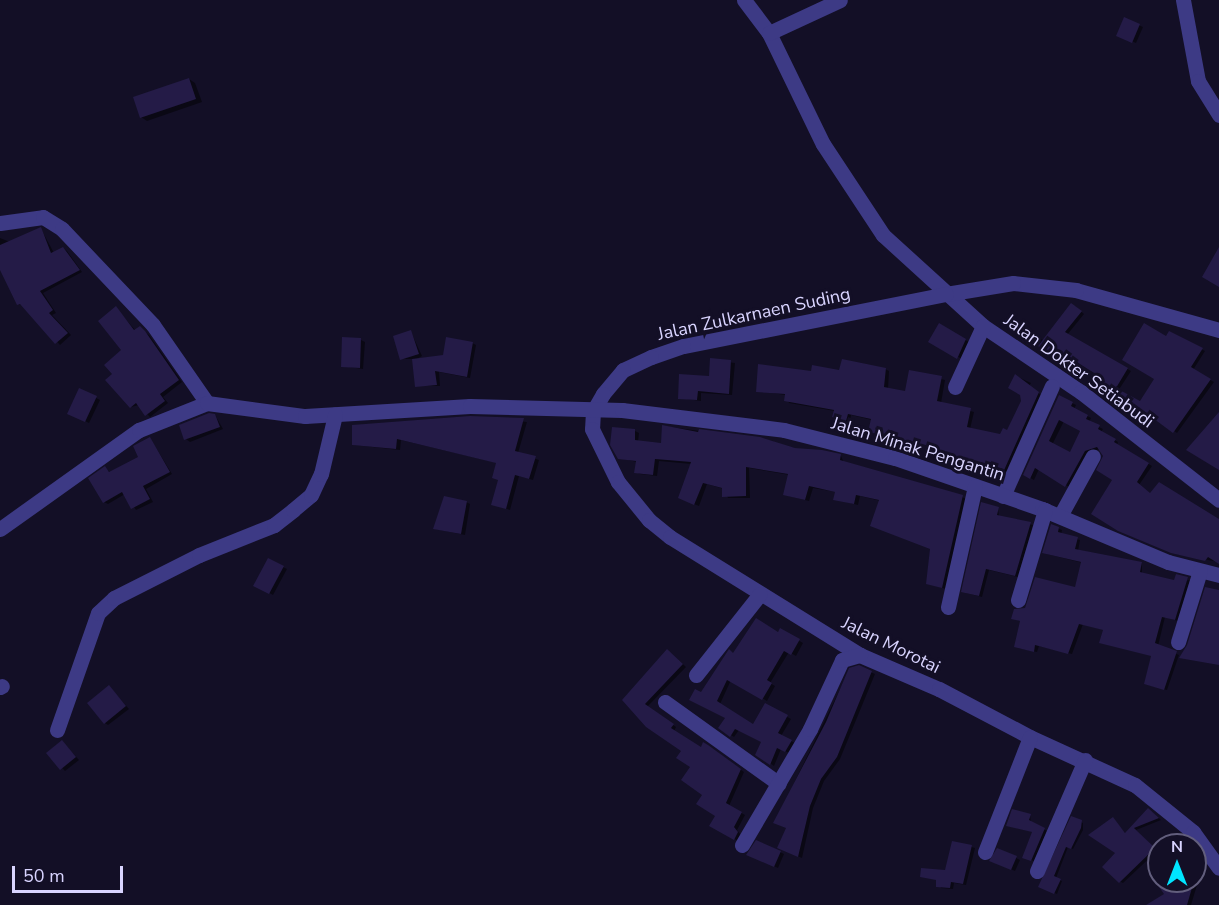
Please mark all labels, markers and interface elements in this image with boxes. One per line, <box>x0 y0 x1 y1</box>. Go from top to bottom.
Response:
street label: Jalan Zulkarnaen Suding <box>656 283 852 345</box>
street label: Jalan Dokter Setiabudi <box>1000 309 1158 433</box>
street label: Jalan Minak Pengantin <box>829 412 1007 486</box>
street label: Jalan Morotai <box>838 612 944 678</box>
north arrow <box>1147 833 1207 893</box>
text: N <box>1171 836 1183 858</box>
scale bar <box>15 854 126 892</box>
text: 50 m <box>23 864 65 888</box>

